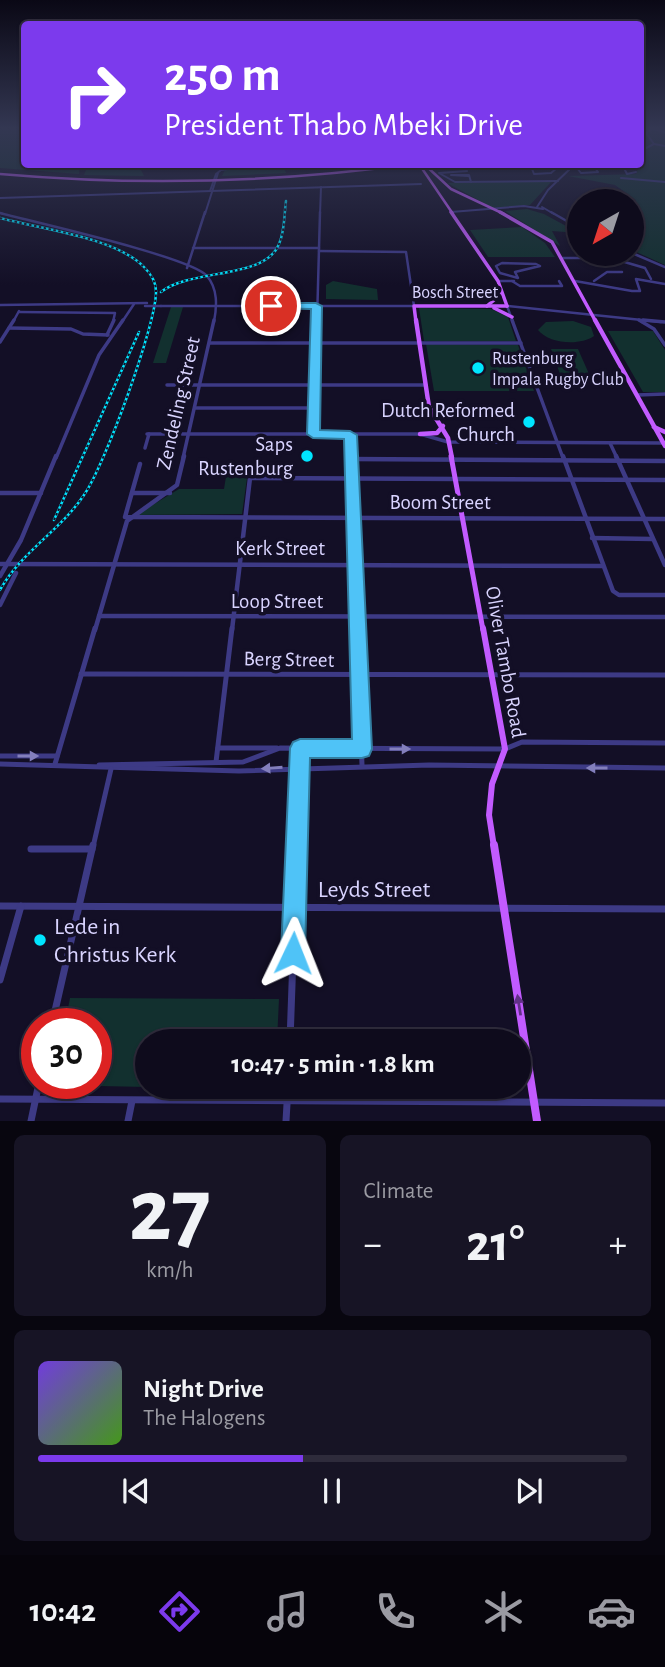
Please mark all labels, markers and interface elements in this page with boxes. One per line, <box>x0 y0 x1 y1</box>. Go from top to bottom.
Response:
icon: right <box>49 49 140 140</box>
text: 250 m <box>164 51 281 100</box>
text: President Thabo Mbeki Drive <box>164 109 523 141</box>
north arrow <box>567 189 644 266</box>
map controls <box>567 189 644 266</box>
pin <box>241 276 301 336</box>
street label: Bosch Street <box>412 284 499 302</box>
icon: arrive <box>252 287 290 325</box>
street label: Zendeling Street <box>153 334 204 472</box>
place label: Rustenburg Impala Rugby Club <box>492 350 624 389</box>
marker: Rustenburg Impala Rugby Club <box>470 360 486 376</box>
place label: Dutch Reformed Church <box>381 400 515 445</box>
marker: Dutch Reformed Church <box>521 414 537 430</box>
place label: Saps Rustenburg <box>198 434 294 479</box>
marker: Saps Rustenburg <box>299 448 315 464</box>
street label: Boom Street <box>389 492 491 513</box>
street label: Kerk Street <box>235 538 325 559</box>
street label: Oliver Tambo Road <box>482 585 529 740</box>
street label: Loop Street <box>231 591 324 612</box>
street label: Berg Street <box>243 648 335 671</box>
one-way arrow <box>390 743 412 755</box>
one-way arrow <box>18 750 40 762</box>
one-way arrow <box>586 762 608 774</box>
one-way arrow <box>260 763 282 774</box>
street label: Leyds Street <box>318 878 431 902</box>
place label: Lede in Christus Kerk <box>54 915 176 967</box>
position arrow <box>256 916 330 990</box>
marker: Lede in Christus Kerk <box>32 932 48 948</box>
one-way arrow <box>513 994 524 1016</box>
speed limit sign: 30 <box>21 1008 112 1099</box>
text: 10:47 · 5 min · 1.8 km <box>231 1051 435 1077</box>
text: 27 <box>129 1166 211 1257</box>
text: Climate <box>364 1180 433 1203</box>
text: 21° <box>466 1218 524 1270</box>
text: − <box>364 1226 382 1264</box>
text: + <box>609 1226 627 1264</box>
text: km/h <box>146 1259 193 1282</box>
text: Night Drive <box>143 1376 264 1402</box>
text: The Halogens <box>143 1407 265 1430</box>
icon: previous <box>117 1472 155 1510</box>
icon: pause <box>313 1472 351 1510</box>
icon: next <box>510 1472 548 1510</box>
icon: directions <box>155 1587 204 1636</box>
icon: music <box>263 1587 312 1636</box>
icon: phone <box>371 1587 420 1636</box>
icon: climate <box>479 1587 528 1636</box>
icon: car <box>587 1587 636 1636</box>
text: 10:42 <box>29 1595 96 1627</box>

